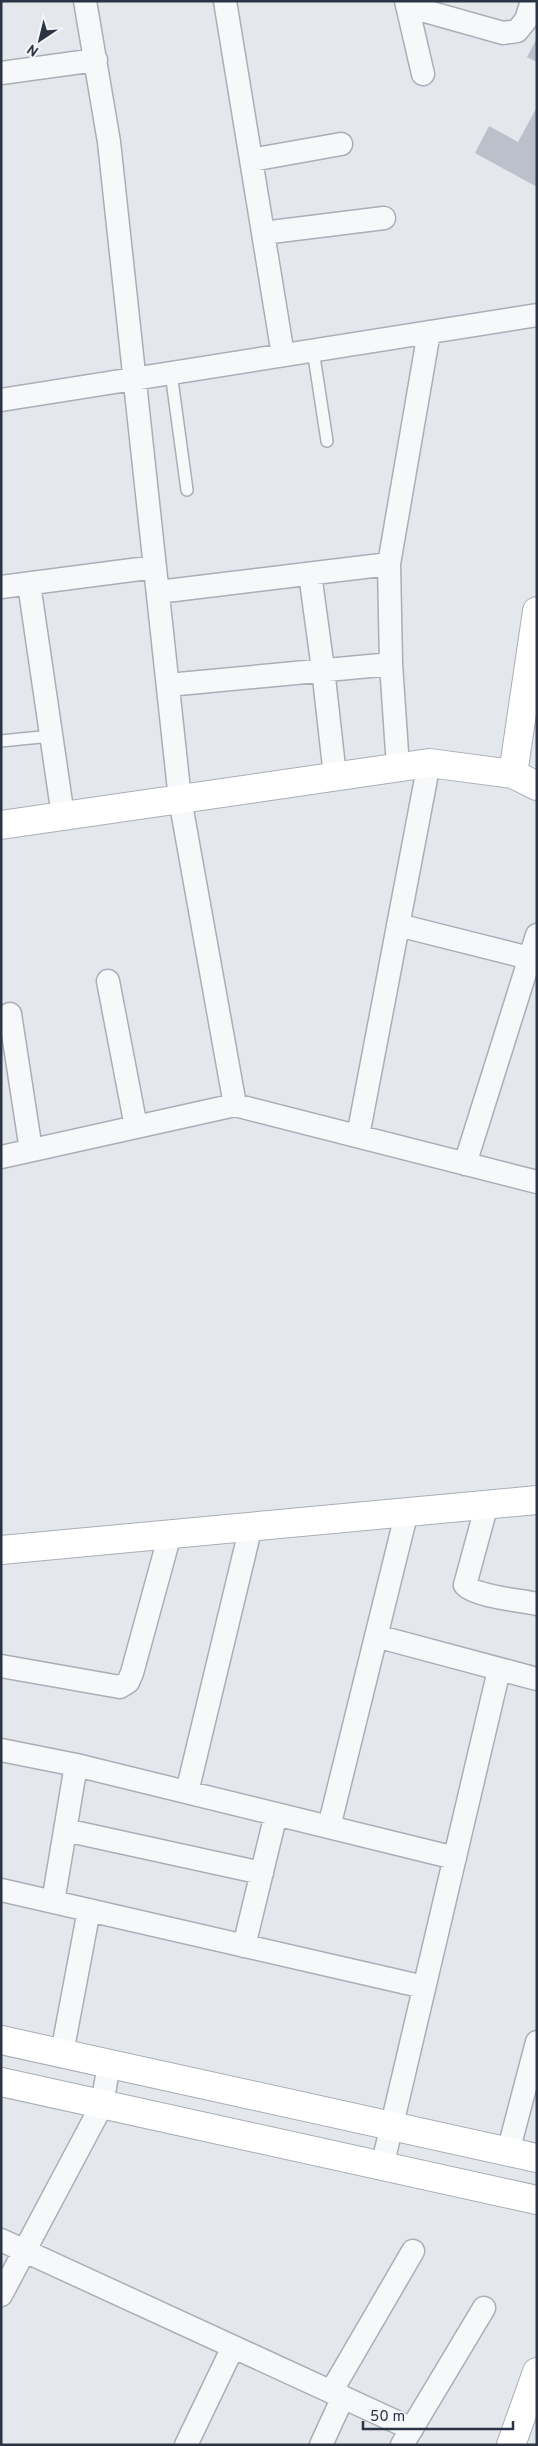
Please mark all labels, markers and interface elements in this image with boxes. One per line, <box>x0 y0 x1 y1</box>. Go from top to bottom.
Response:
north arrow <box>15 15 65 65</box>
text: N <box>24 40 42 59</box>
scale bar <box>363 2398 513 2430</box>
text: 50 m <box>370 2408 405 2427</box>

